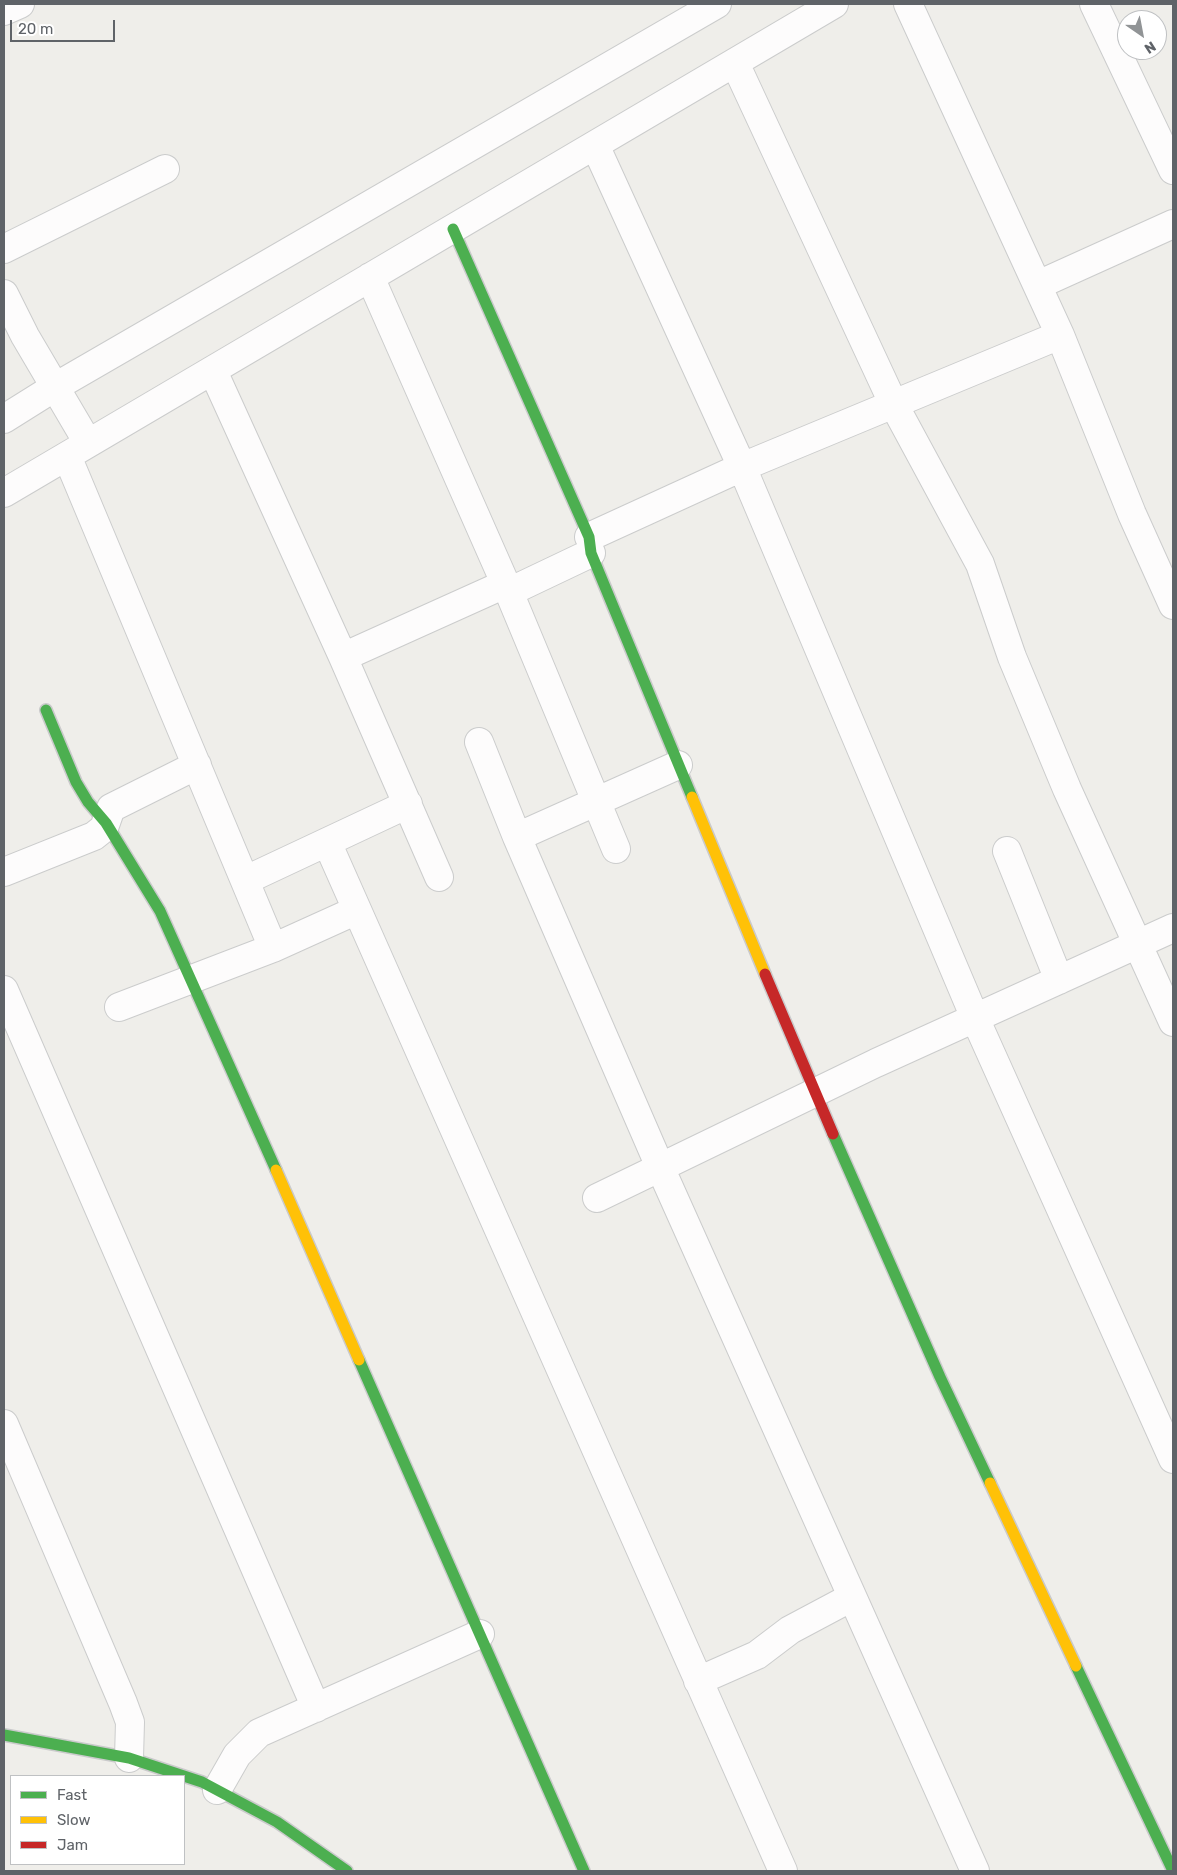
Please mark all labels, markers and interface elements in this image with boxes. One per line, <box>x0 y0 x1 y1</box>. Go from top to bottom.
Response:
scale bar <box>12 10 118 42</box>
north arrow <box>1117 10 1167 60</box>
text: 20 m <box>18 20 53 38</box>
text: N <box>1141 37 1159 57</box>
legend <box>10 1775 185 1865</box>
text: Fast <box>57 1786 87 1804</box>
text: Slow <box>57 1811 90 1829</box>
text: Jam <box>57 1836 88 1854</box>

